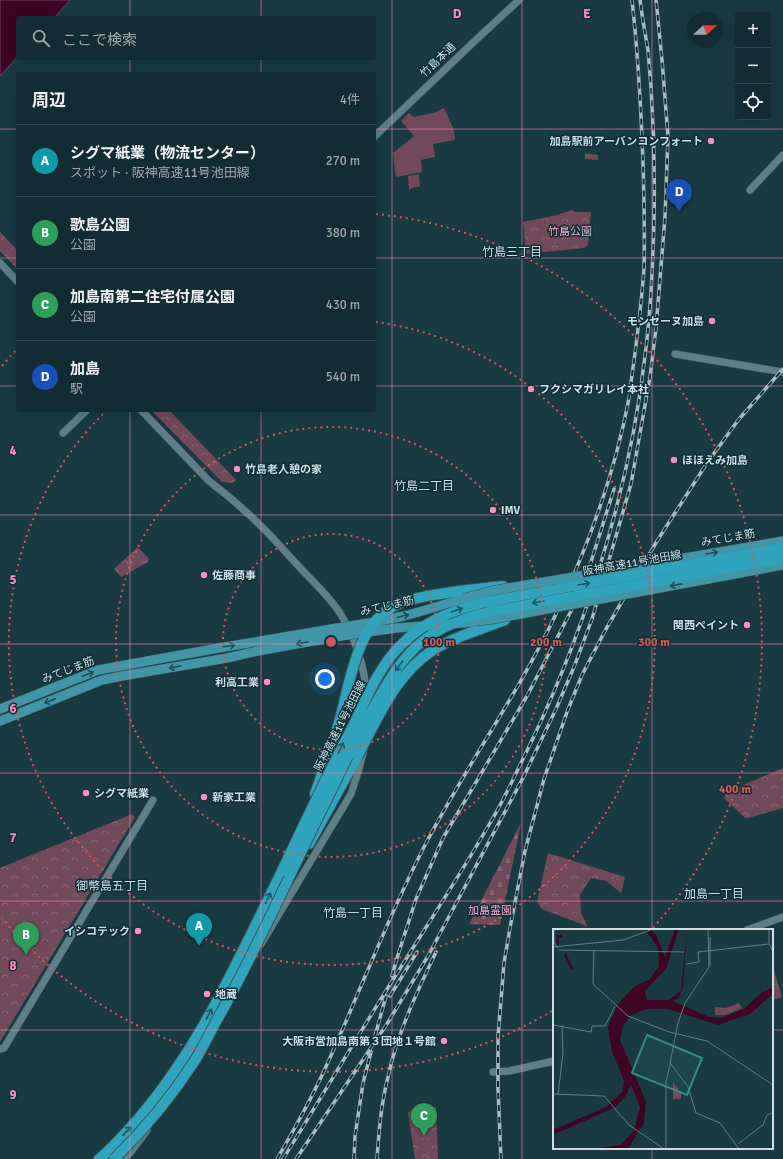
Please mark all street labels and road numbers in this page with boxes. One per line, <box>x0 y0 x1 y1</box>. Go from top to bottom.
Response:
street label: 竹島本通 <box>418 40 458 80</box>
street label: みてじま筋 <box>700 527 756 549</box>
street label: 阪神高速11号池田線 <box>582 548 682 578</box>
street label: みてじま筋 <box>359 593 415 619</box>
street label: みてじま筋 <box>40 654 96 686</box>
street label: 阪神高速11号池田線 <box>312 679 368 773</box>

